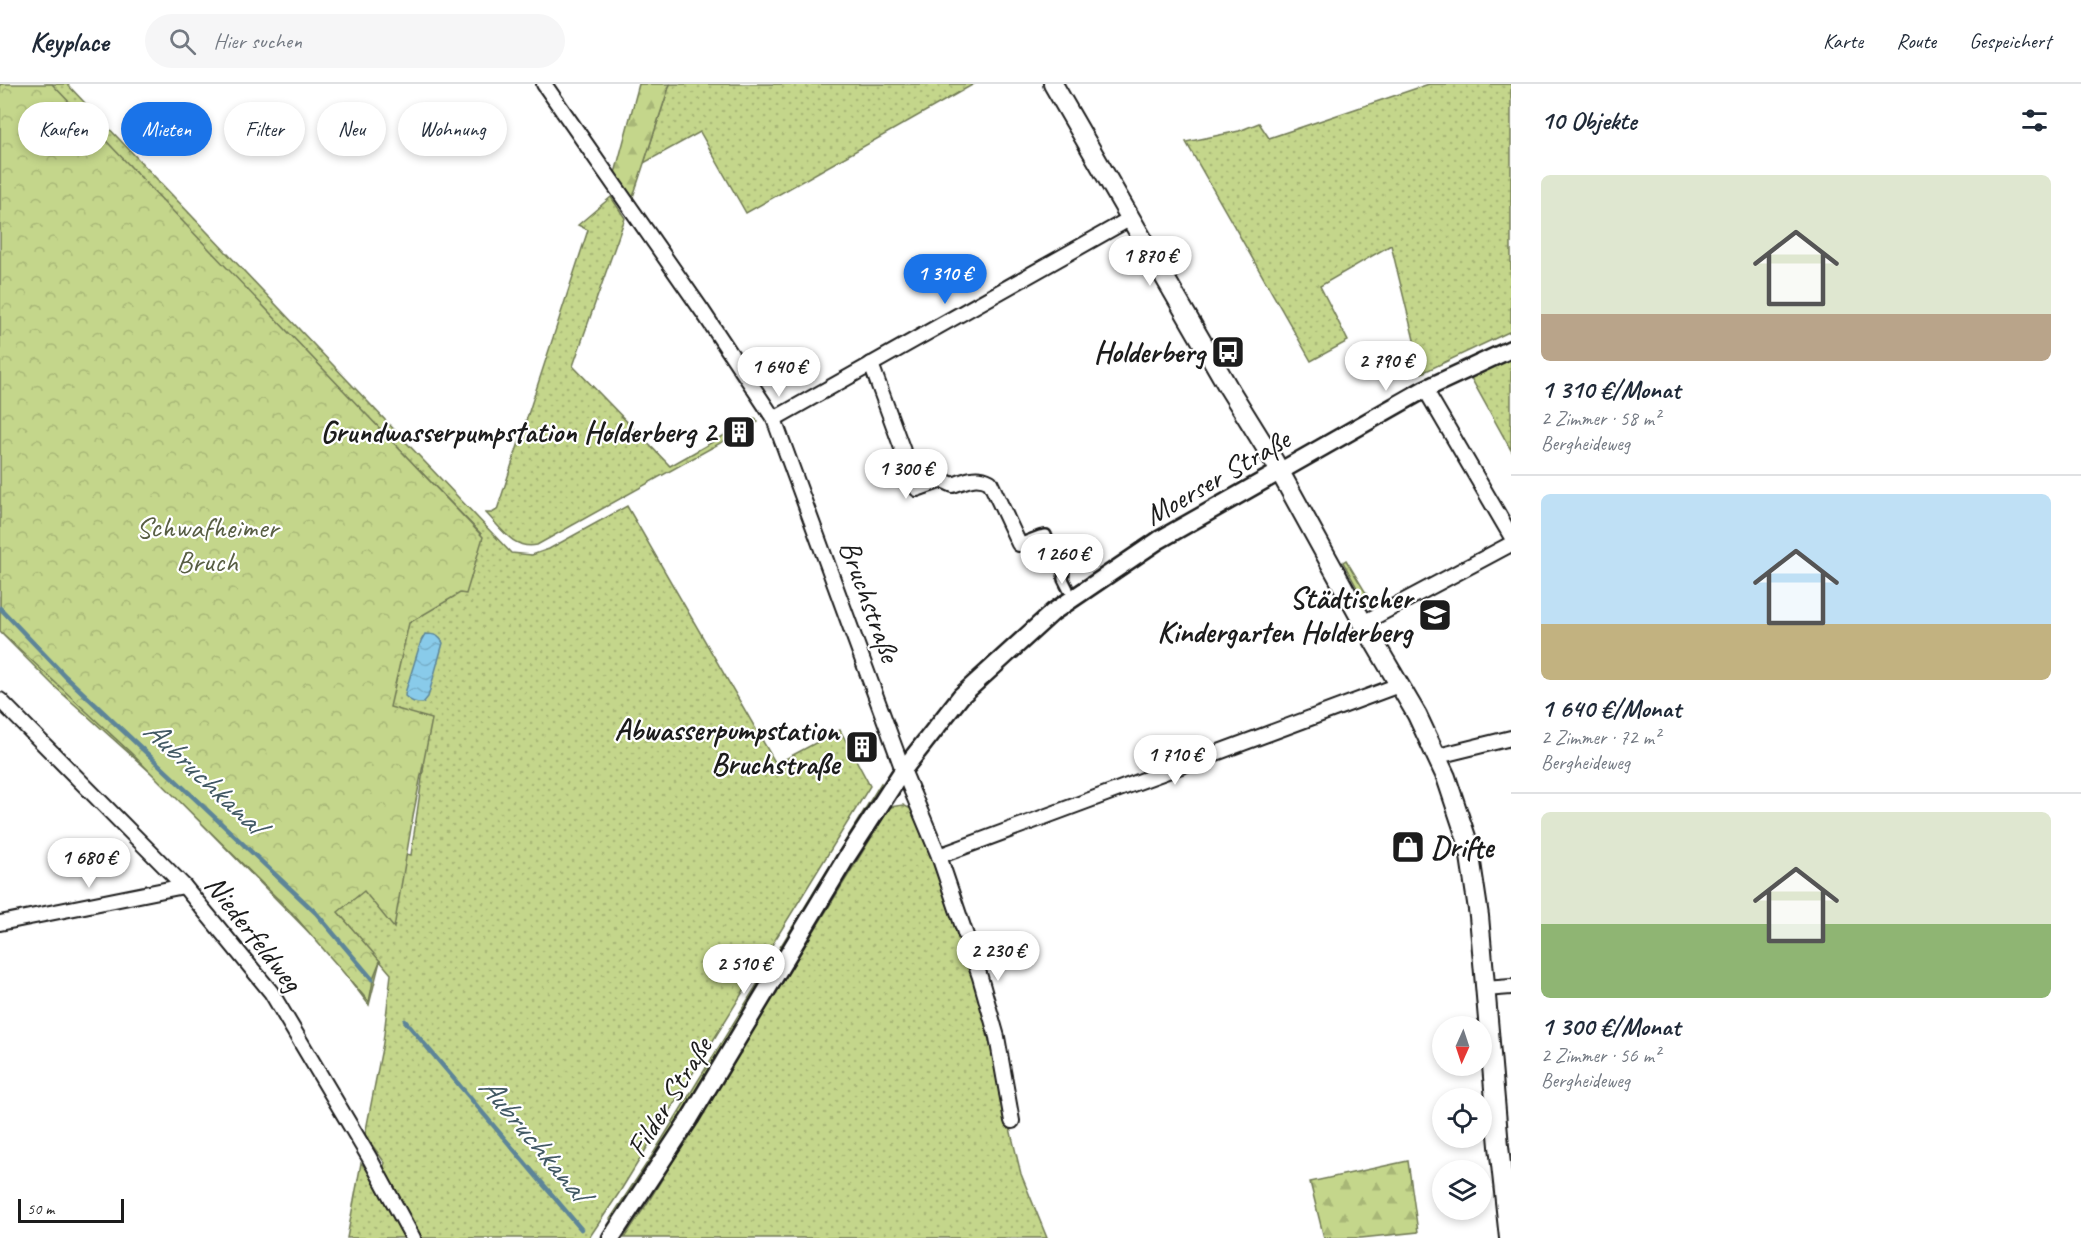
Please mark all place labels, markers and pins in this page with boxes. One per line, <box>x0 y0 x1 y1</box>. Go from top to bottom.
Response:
pin: 1 870 € <box>1095 236 1205 287</box>
pin: 1 310 € <box>890 254 1000 305</box>
place label: Holderberg <box>1094 333 1207 371</box>
bus stop icon: Holderberg <box>1210 334 1246 370</box>
pin: 2 790 € <box>1331 341 1441 392</box>
pin: 1 640 € <box>724 347 834 398</box>
place label: Grundwasserpumpstation Holderberg 2 <box>320 413 718 451</box>
building icon: Grundwasserpumpstation Holderberg 2 <box>721 414 757 450</box>
pin: 1 300 € <box>851 449 961 500</box>
pin: 1 260 € <box>1007 534 1117 585</box>
place label: Städtischer Kindergarten Holderberg <box>1157 579 1415 651</box>
school or university icon: Städtischer Kindergarten Holderberg <box>1417 597 1453 633</box>
place label: Abwasserpumpstation Bruchstraße <box>615 711 842 783</box>
building icon: Abwasserpumpstation Bruchstraße <box>844 729 880 765</box>
pin: 1 710 € <box>1120 735 1230 786</box>
place label: Drifte <box>1431 828 1495 866</box>
shop icon: Drifte <box>1390 829 1426 865</box>
pin: 1 680 € <box>34 838 144 889</box>
pin: 2 230 € <box>943 931 1053 982</box>
pin: 2 510 € <box>689 944 799 995</box>

